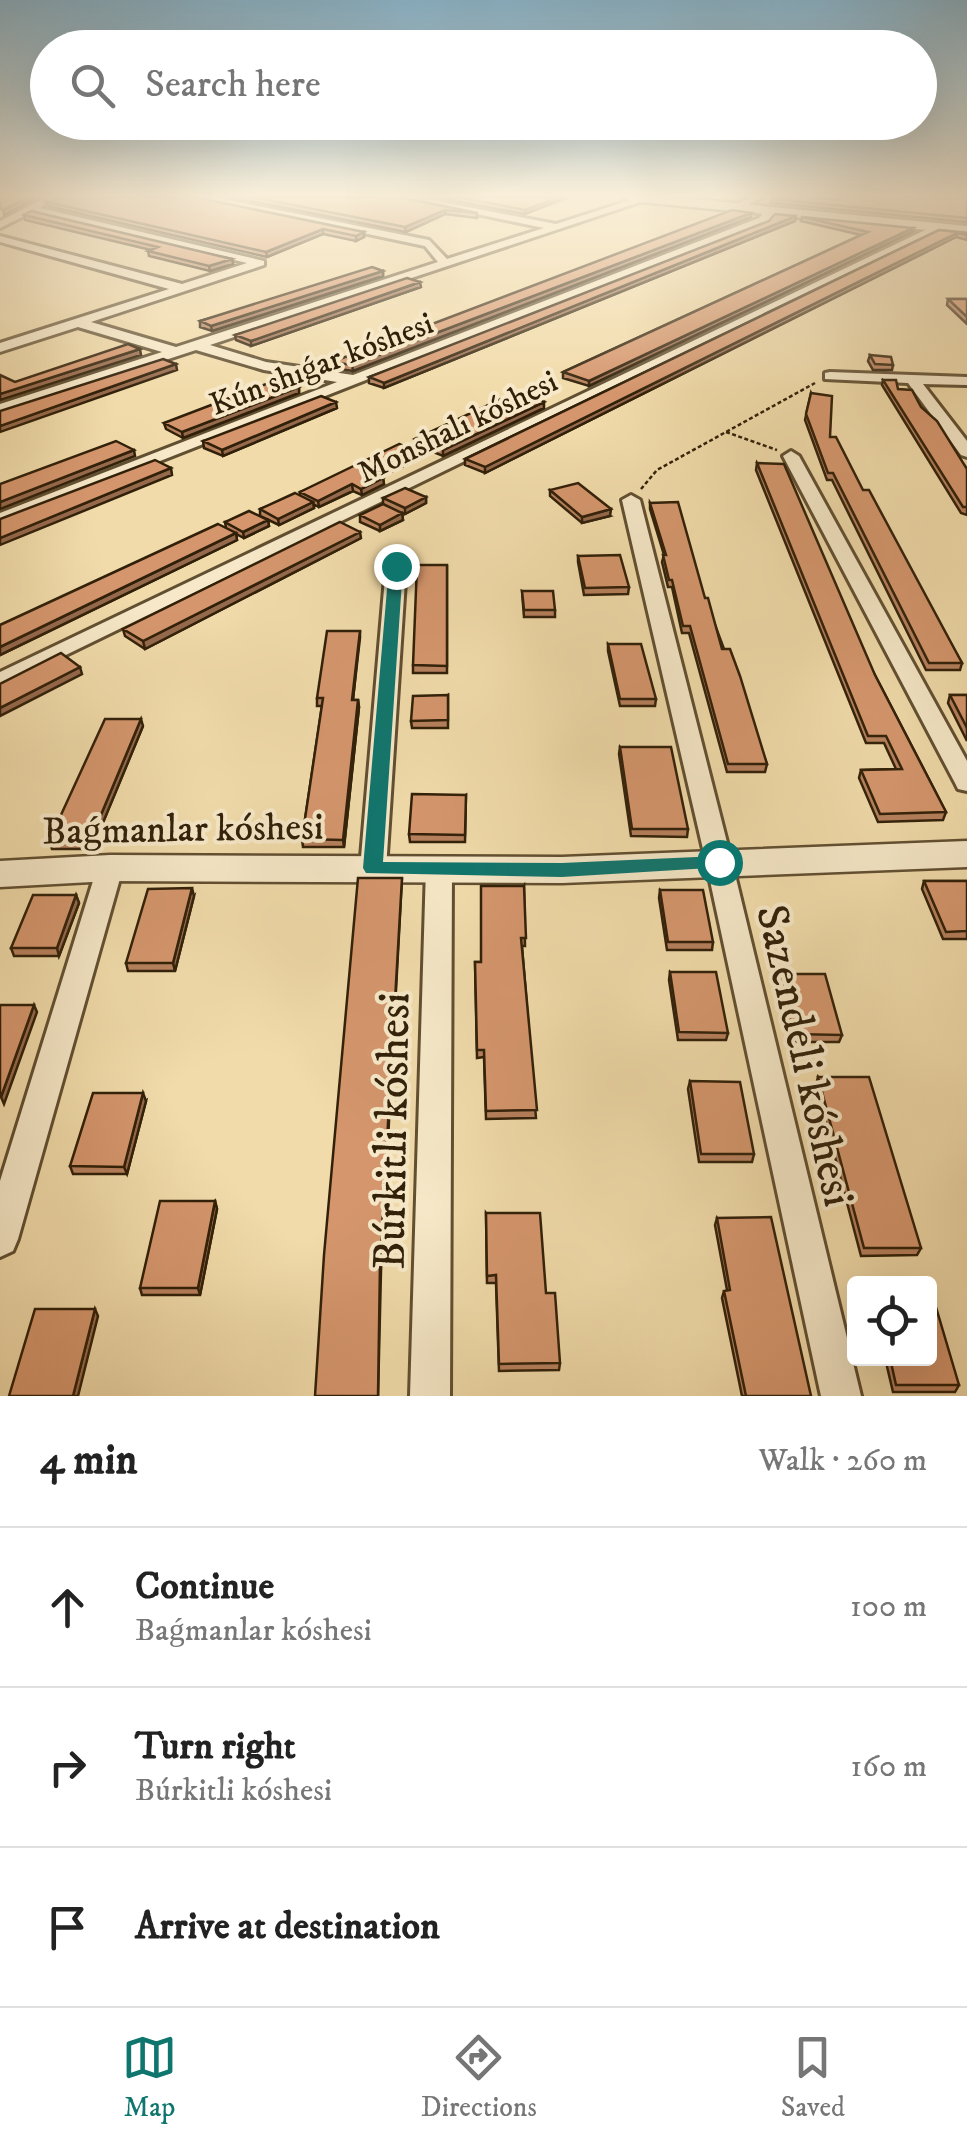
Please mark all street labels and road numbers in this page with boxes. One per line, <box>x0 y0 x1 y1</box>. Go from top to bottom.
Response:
street label: Kún shıǵar kóshesi <box>204 304 439 426</box>
street label: Monshalı kóshesi <box>351 362 564 493</box>
street label: Baǵmanlar kóshesi <box>42 804 324 856</box>
street label: Sazendeli kóshesi <box>742 900 866 1212</box>
street label: Búrkitli kóshesi <box>363 992 423 1270</box>

